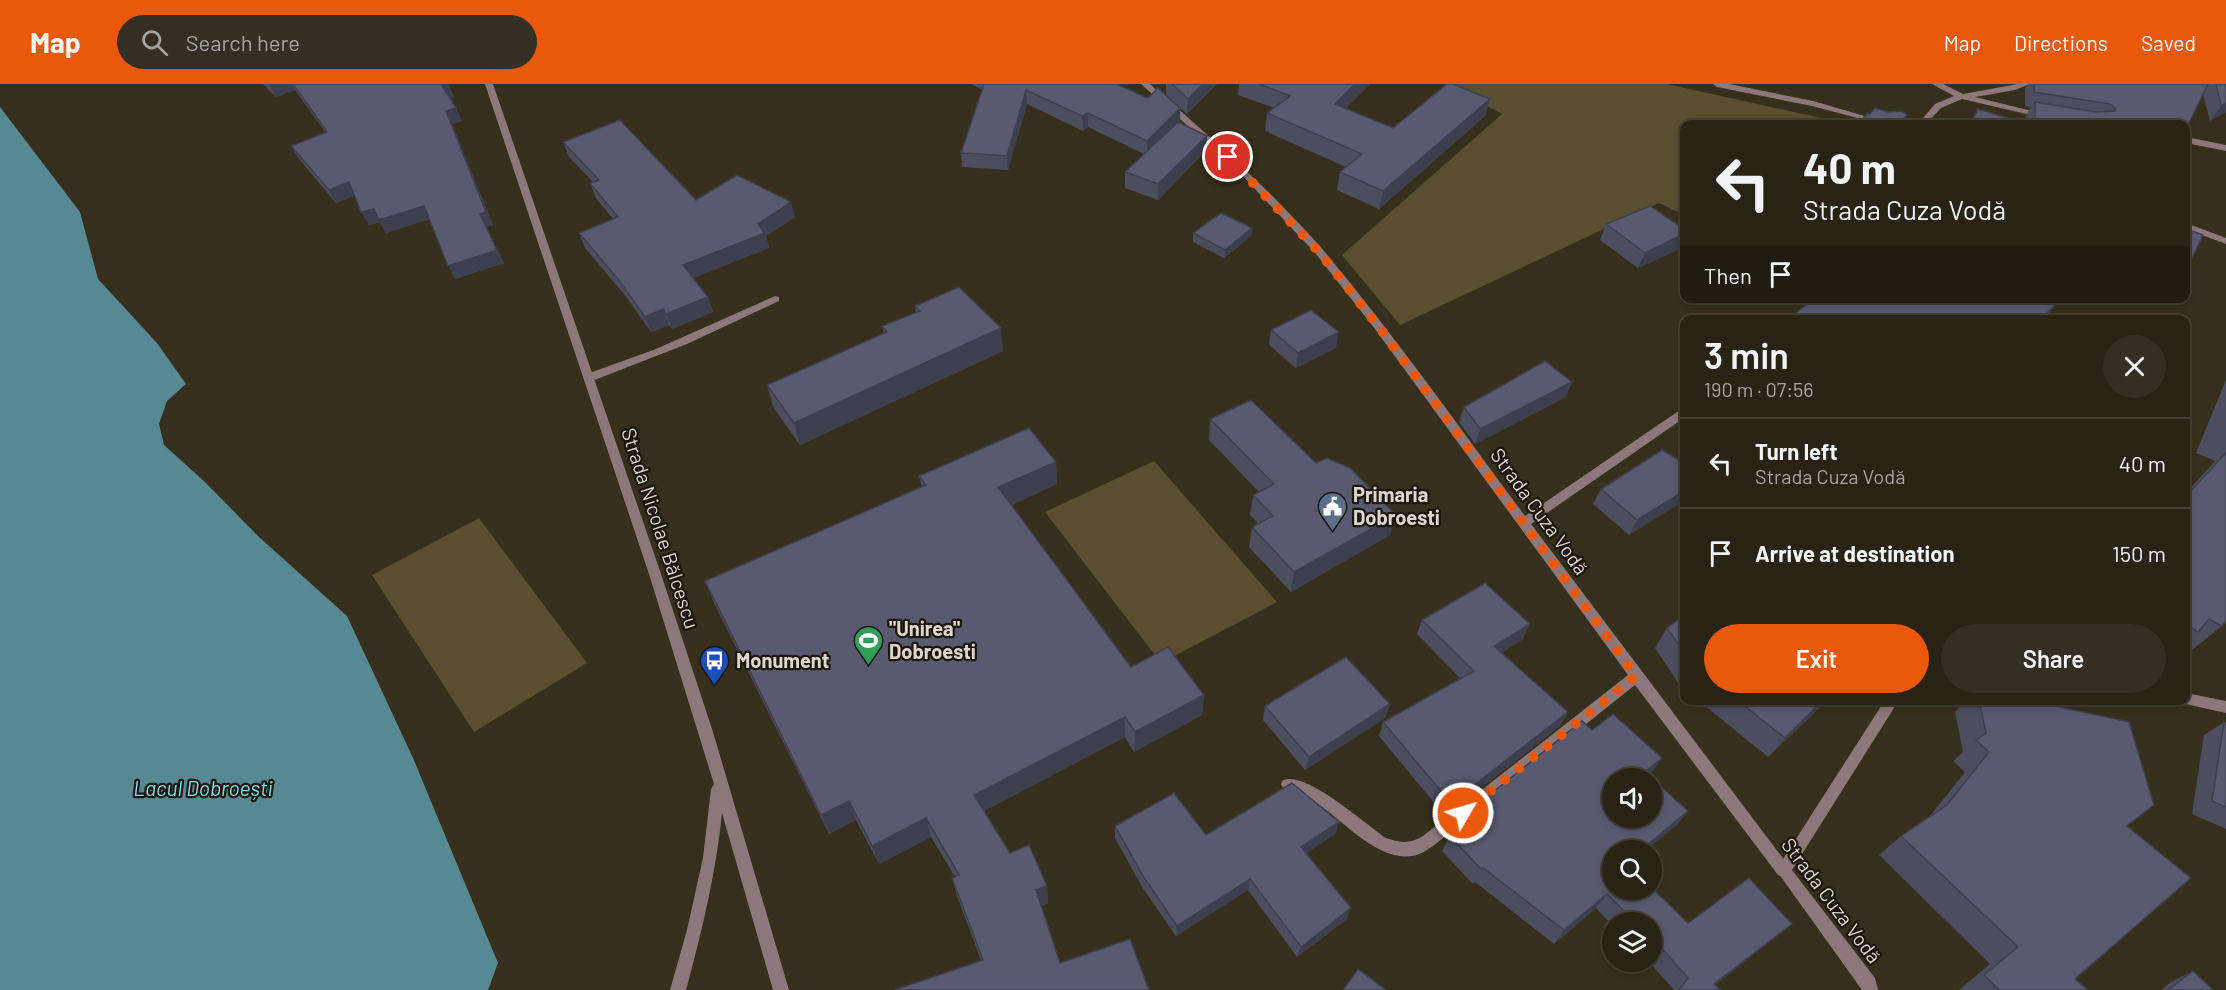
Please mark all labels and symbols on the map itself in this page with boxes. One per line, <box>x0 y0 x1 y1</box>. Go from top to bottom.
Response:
pin <box>1202 131 1253 182</box>
street label: Strada Nicolae Bălcescu <box>617 425 705 631</box>
street label: Strada Cuza Vodă <box>1486 443 1594 579</box>
place label: Primaria Dobroesti <box>1353 482 1440 529</box>
public building icon: Primaria Dobroesti <box>1316 490 1348 532</box>
place label: "Unirea" Dobroesti <box>889 616 976 663</box>
sports icon: "Unirea" Dobroesti <box>852 624 884 666</box>
bus stop icon: Monument <box>699 644 731 686</box>
place label: Monument <box>736 648 829 672</box>
water label: Lacul Dobroești <box>133 775 273 800</box>
position arrow <box>1431 781 1495 845</box>
street label: Strada Cuza Vodă <box>1777 833 1887 967</box>

